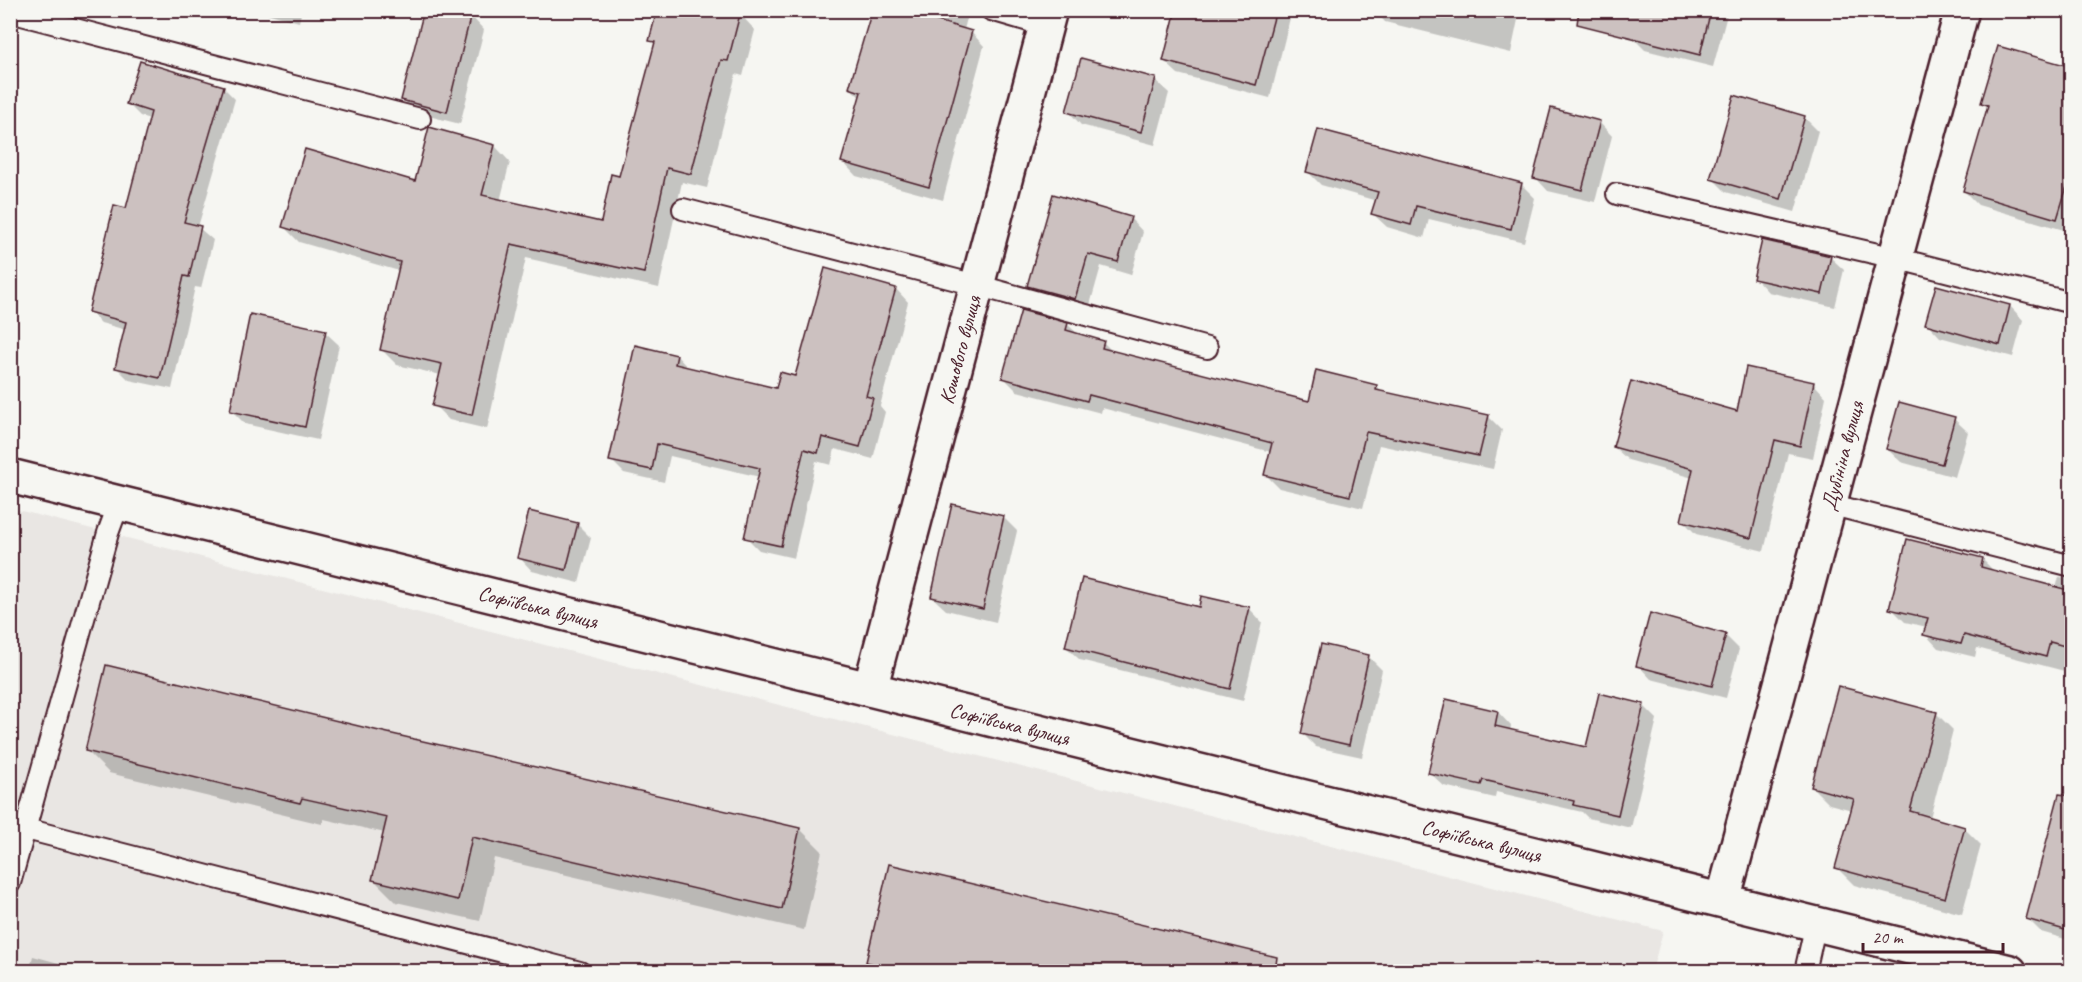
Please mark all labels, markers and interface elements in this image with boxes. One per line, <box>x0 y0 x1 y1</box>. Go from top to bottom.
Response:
street label: Кошового вулиця <box>933 291 987 407</box>
street label: Дубініна вулиця <box>1815 397 1870 513</box>
street label: Софіївська вулиця <box>475 580 602 635</box>
street label: Софіївська вулиця <box>947 697 1074 752</box>
street label: Софіївська вулиця <box>1419 814 1545 869</box>
scale bar <box>1863 916 2002 954</box>
text: 20 m <box>1872 926 1905 948</box>

